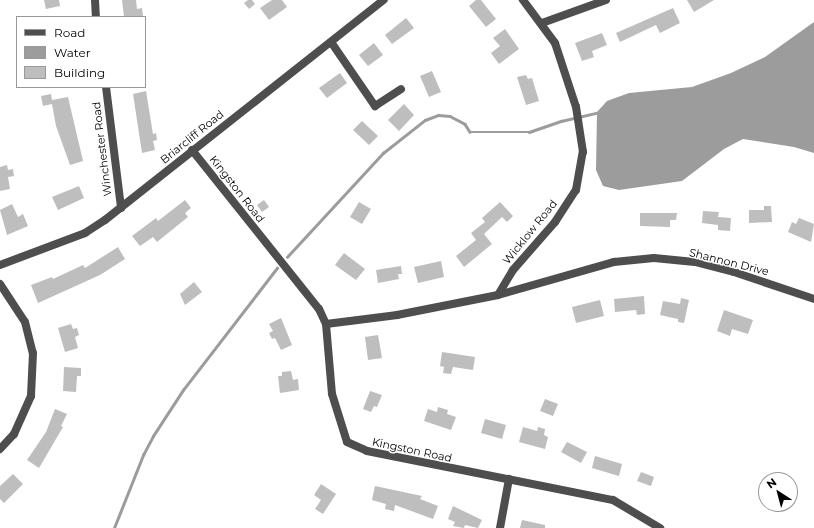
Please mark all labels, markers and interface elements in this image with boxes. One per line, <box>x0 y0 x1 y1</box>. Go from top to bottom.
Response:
legend <box>16 16 146 88</box>
text: Road <box>54 25 85 40</box>
text: Water <box>54 45 90 60</box>
text: Building <box>54 65 105 80</box>
street label: Winchester Road <box>90 101 114 197</box>
street label: Briarcliff Road <box>158 107 226 167</box>
street label: Kingston Road <box>207 153 267 225</box>
street label: Wicklow Road <box>500 197 560 267</box>
street label: Shannon Drive <box>688 246 770 278</box>
street label: Kingston Road <box>371 435 453 465</box>
north arrow <box>758 472 798 512</box>
text: N <box>764 475 779 491</box>

